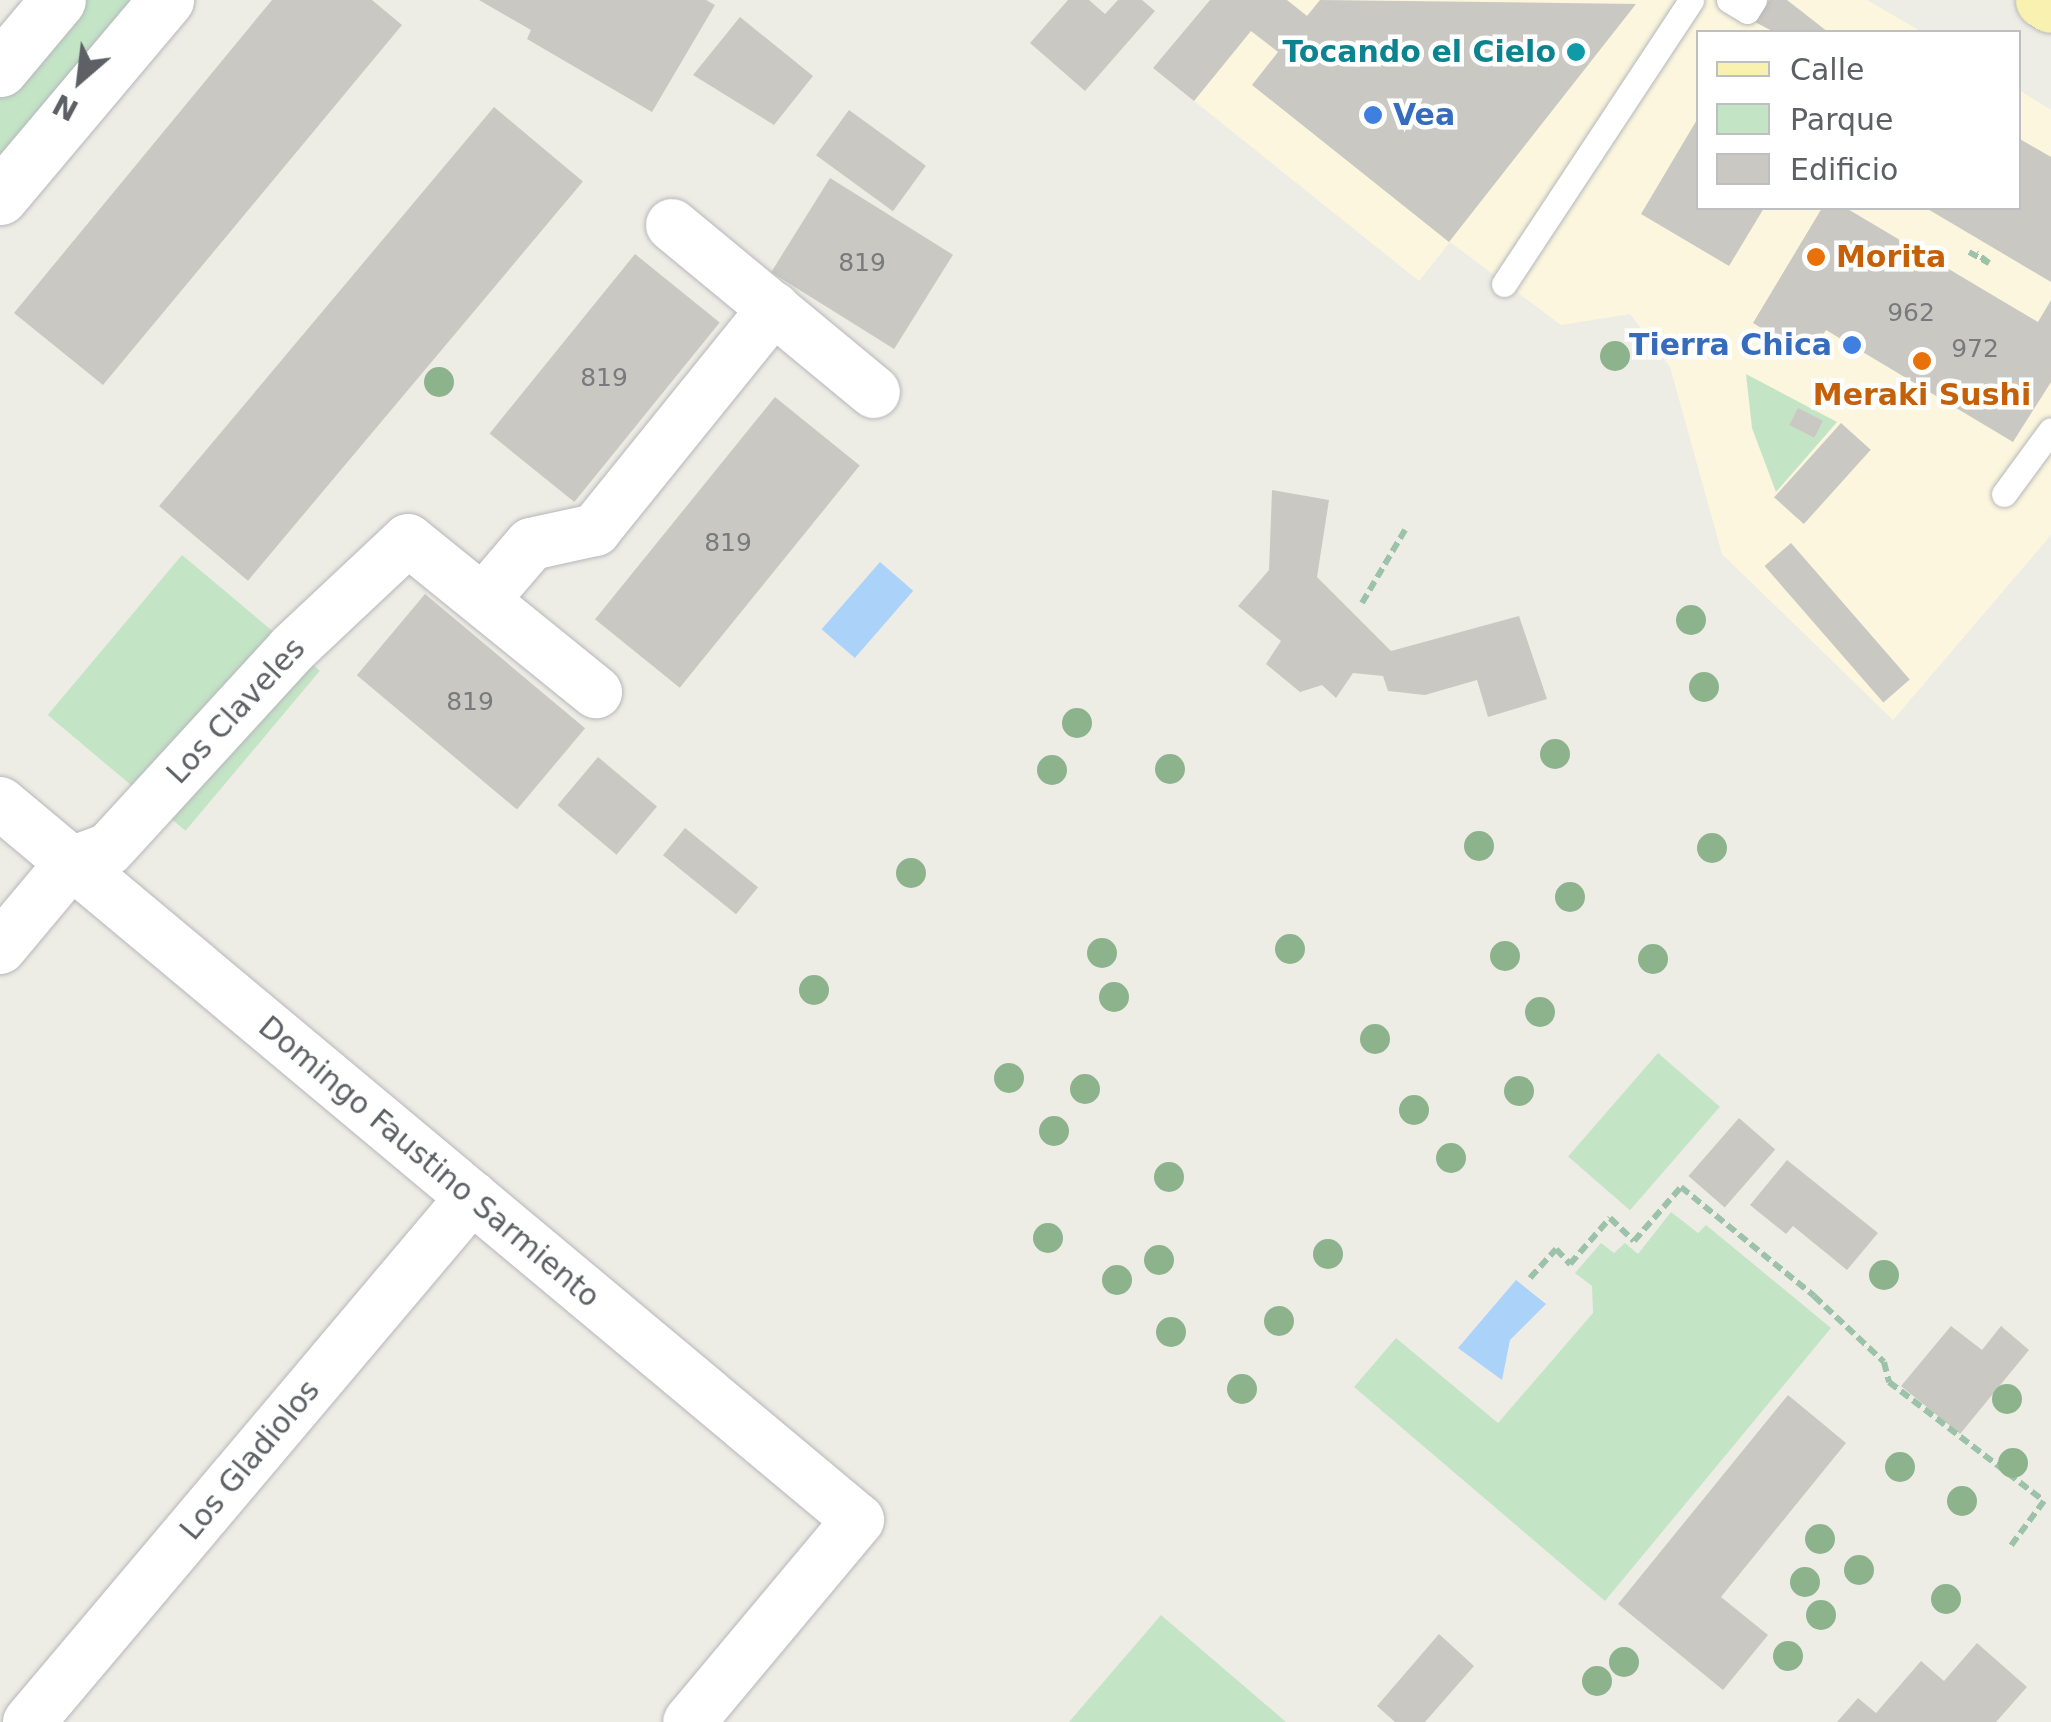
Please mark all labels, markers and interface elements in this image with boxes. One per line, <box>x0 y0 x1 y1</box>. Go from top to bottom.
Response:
north arrow <box>30 30 130 130</box>
legend <box>1696 30 2021 210</box>
place label: Tocando el Cielo <box>1282 34 1556 70</box>
marker: Tocando el Cielo <box>1565 41 1587 63</box>
text: Calle <box>1790 52 1864 87</box>
text: N <box>48 87 84 127</box>
place label: Vea <box>1393 97 1455 133</box>
text: Parque <box>1790 102 1893 137</box>
marker: Vea <box>1362 104 1384 126</box>
text: Edificio <box>1790 152 1898 187</box>
place label: Morita <box>1836 239 1946 275</box>
marker: Morita <box>1805 246 1827 268</box>
house number: 819 <box>838 248 886 278</box>
house number: 962 <box>1887 298 1935 328</box>
place label: Tierra Chica <box>1629 327 1832 363</box>
marker: Tierra Chica <box>1841 334 1863 356</box>
house number: 972 <box>1951 334 1999 364</box>
marker: Meraki Sushi <box>1911 350 1933 372</box>
house number: 819 <box>580 363 628 393</box>
place label: Meraki Sushi <box>1813 377 2031 413</box>
house number: 819 <box>704 528 752 558</box>
street label: Los Claveles <box>159 631 313 791</box>
house number: 819 <box>446 687 494 717</box>
street label: Domingo Faustino Sarmiento <box>251 1009 607 1315</box>
street label: Los Gladiolos <box>173 1373 327 1547</box>

